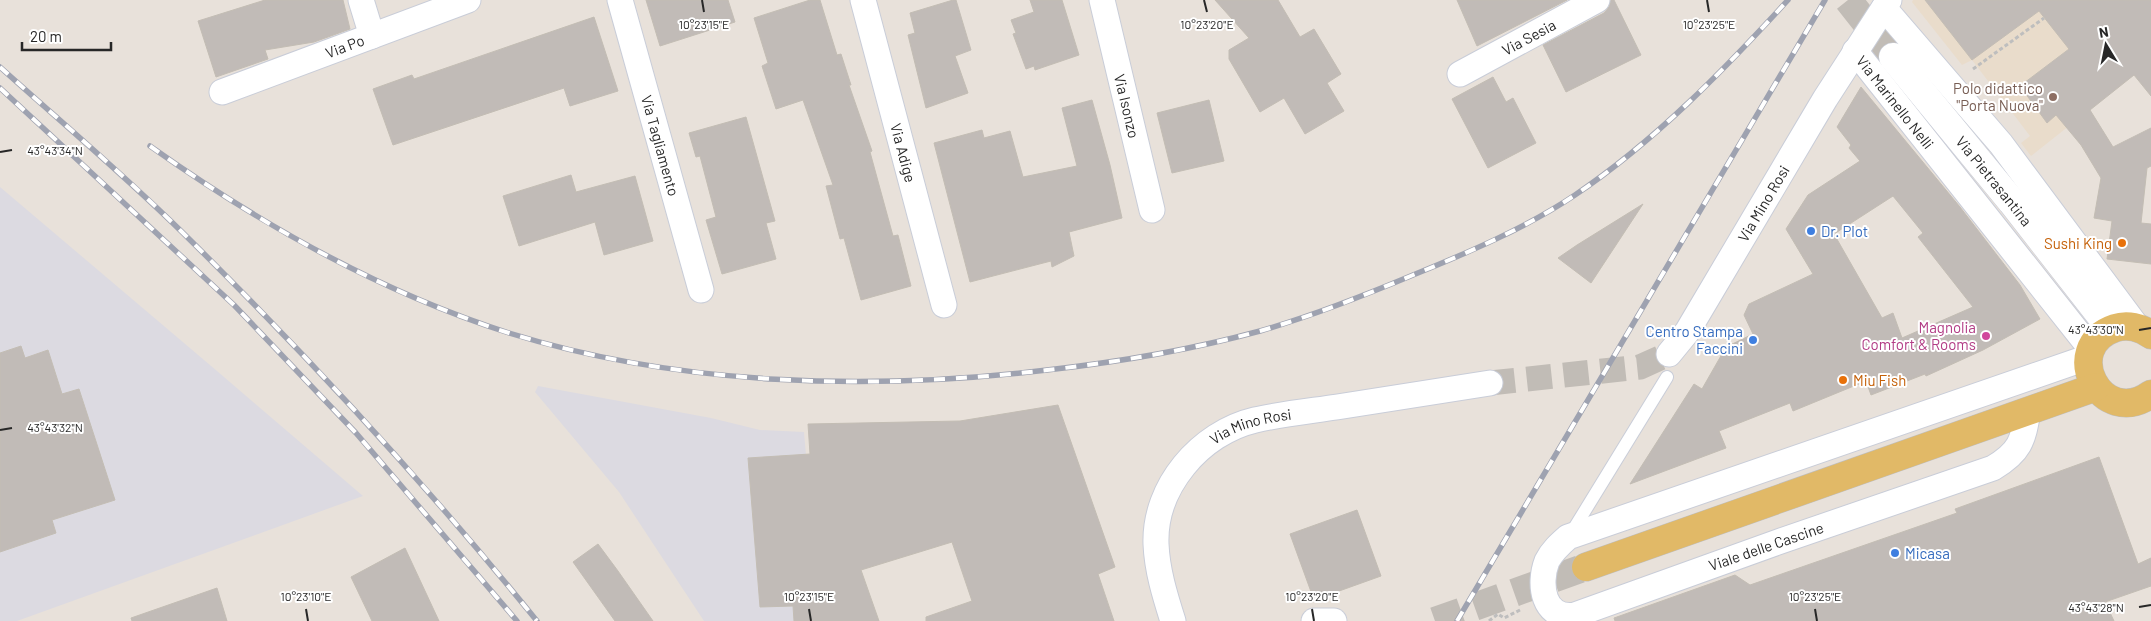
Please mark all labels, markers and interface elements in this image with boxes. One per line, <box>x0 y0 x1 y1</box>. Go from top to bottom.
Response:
street label: Via Sesia <box>1499 15 1559 59</box>
text: 10°23'15"E <box>679 17 729 31</box>
text: 10°23'20"E <box>1180 17 1234 31</box>
text: 10°23'25"E <box>1683 17 1735 31</box>
scale bar <box>22 20 111 52</box>
north arrow <box>2081 20 2131 70</box>
text: N <box>2098 23 2110 41</box>
text: 20 m <box>30 27 62 45</box>
street label: Via Po <box>323 31 367 62</box>
street label: Via Marinello Nelli <box>1853 52 1938 152</box>
street label: Via Isonzo <box>1111 72 1144 140</box>
place label: Polo didattico "Porta Nuova" <box>1953 79 2043 114</box>
marker: Polo didattico "Porta Nuova" <box>2047 91 2059 103</box>
street label: Via Tagliamento <box>638 93 683 198</box>
street label: Via Adige <box>887 121 920 184</box>
street label: Via Pietrasantina <box>1952 132 2036 229</box>
text: 43°43'34"N <box>27 143 83 157</box>
street label: Via Mino Rosi <box>1734 162 1793 245</box>
place label: Dr. Plot <box>1821 222 1868 240</box>
marker: Dr. Plot <box>1805 225 1817 237</box>
place label: Sushi King <box>2044 234 2112 252</box>
marker: Sushi King <box>2116 237 2128 249</box>
place label: Magnolia Comfort & Rooms <box>1861 318 1976 353</box>
place label: Centro Stampa Faccini <box>1646 322 1743 357</box>
text: 43°43'30"N <box>2068 322 2124 336</box>
marker: Magnolia Comfort & Rooms <box>1980 330 1992 342</box>
marker: Centro Stampa Faccini <box>1747 334 1759 346</box>
place label: Miu Fish <box>1853 371 1906 389</box>
marker: Miu Fish <box>1837 374 1849 386</box>
street label: Via Mino Rosi <box>1206 404 1293 448</box>
text: 43°43'32"N <box>27 420 83 434</box>
street label: Viale delle Cascine <box>1706 518 1826 574</box>
place label: Micasa <box>1905 544 1950 562</box>
marker: Micasa <box>1889 547 1901 559</box>
text: 10°23'10"E <box>280 589 332 603</box>
text: 10°23'15"E <box>784 589 834 603</box>
text: 10°23'20"E <box>1285 589 1339 603</box>
text: 10°23'25"E <box>1789 589 1841 603</box>
text: 43°43'28"N <box>2068 600 2124 614</box>

